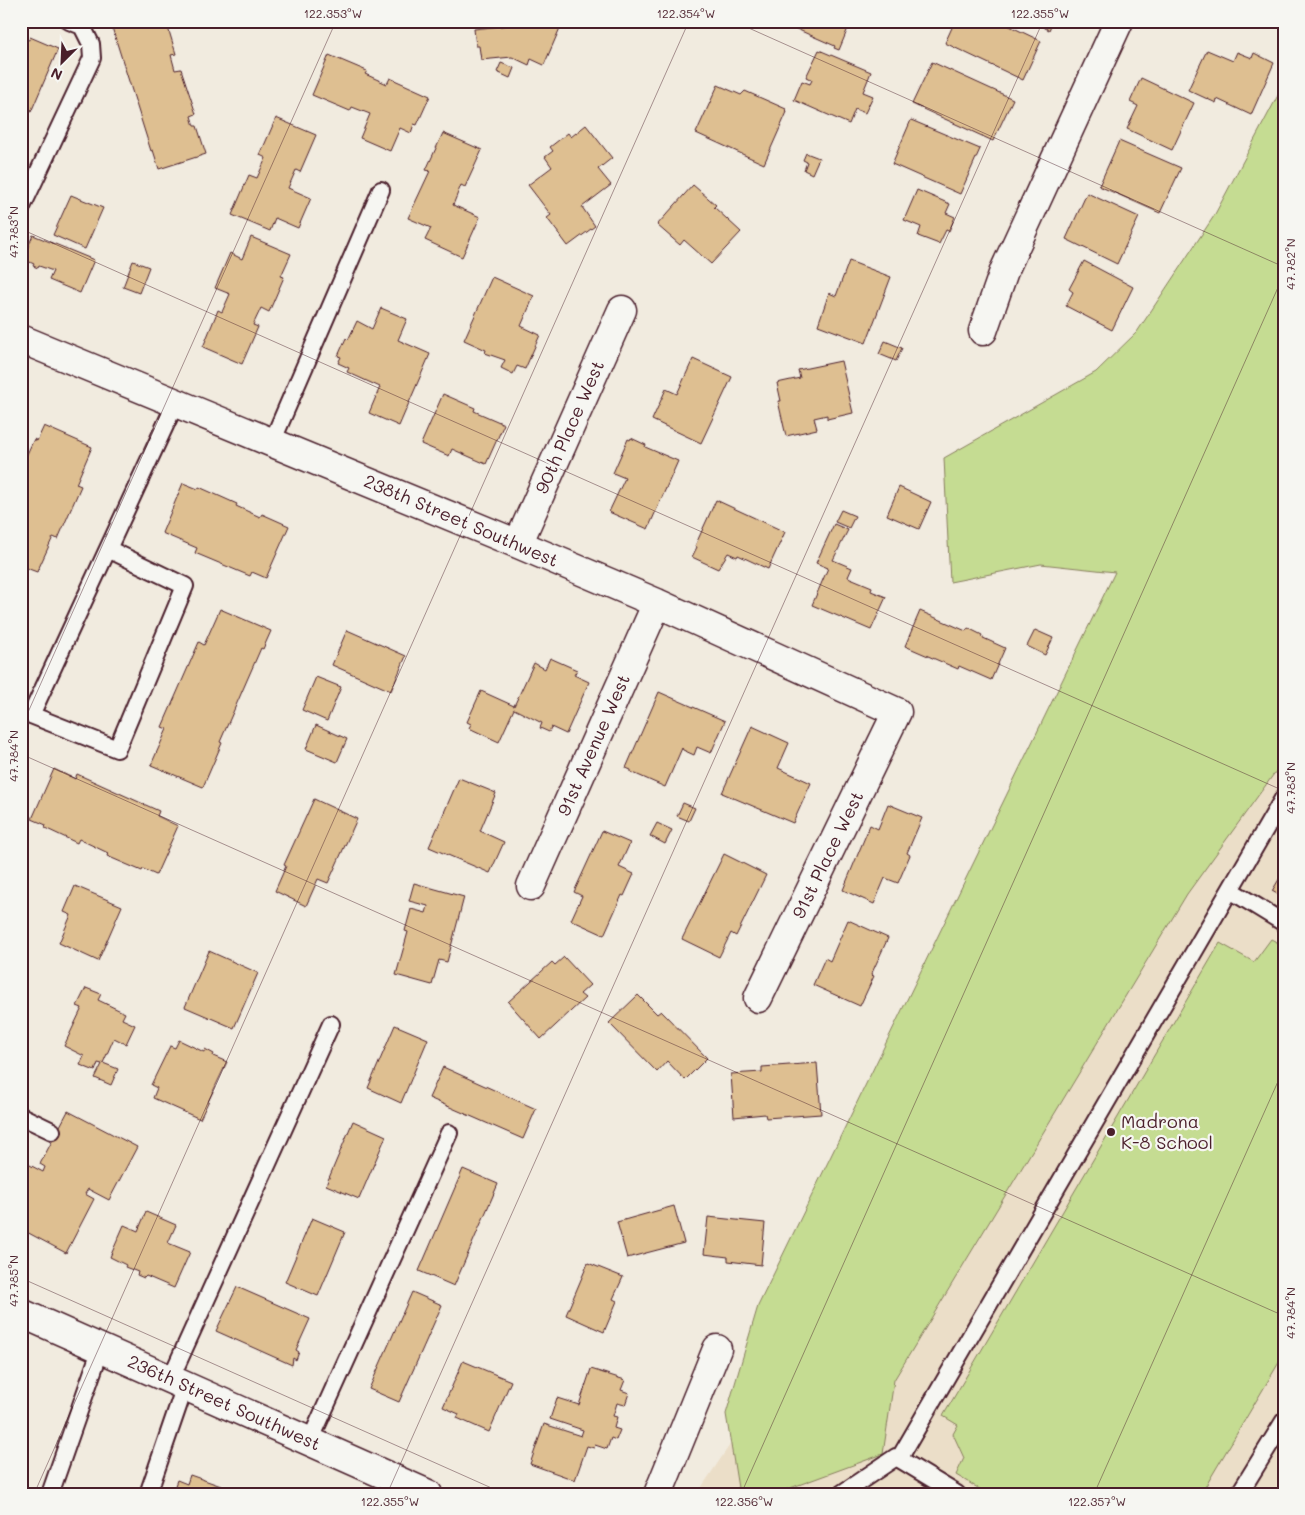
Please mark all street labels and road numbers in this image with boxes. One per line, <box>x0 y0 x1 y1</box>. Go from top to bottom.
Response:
street label: 90th Place West <box>529 356 609 497</box>
street label: 238th Street Southwest <box>361 468 562 572</box>
street label: 91st Avenue West <box>551 670 635 819</box>
street label: 91st Place West <box>786 787 868 922</box>
street label: 236th Street Southwest <box>124 1349 325 1456</box>

